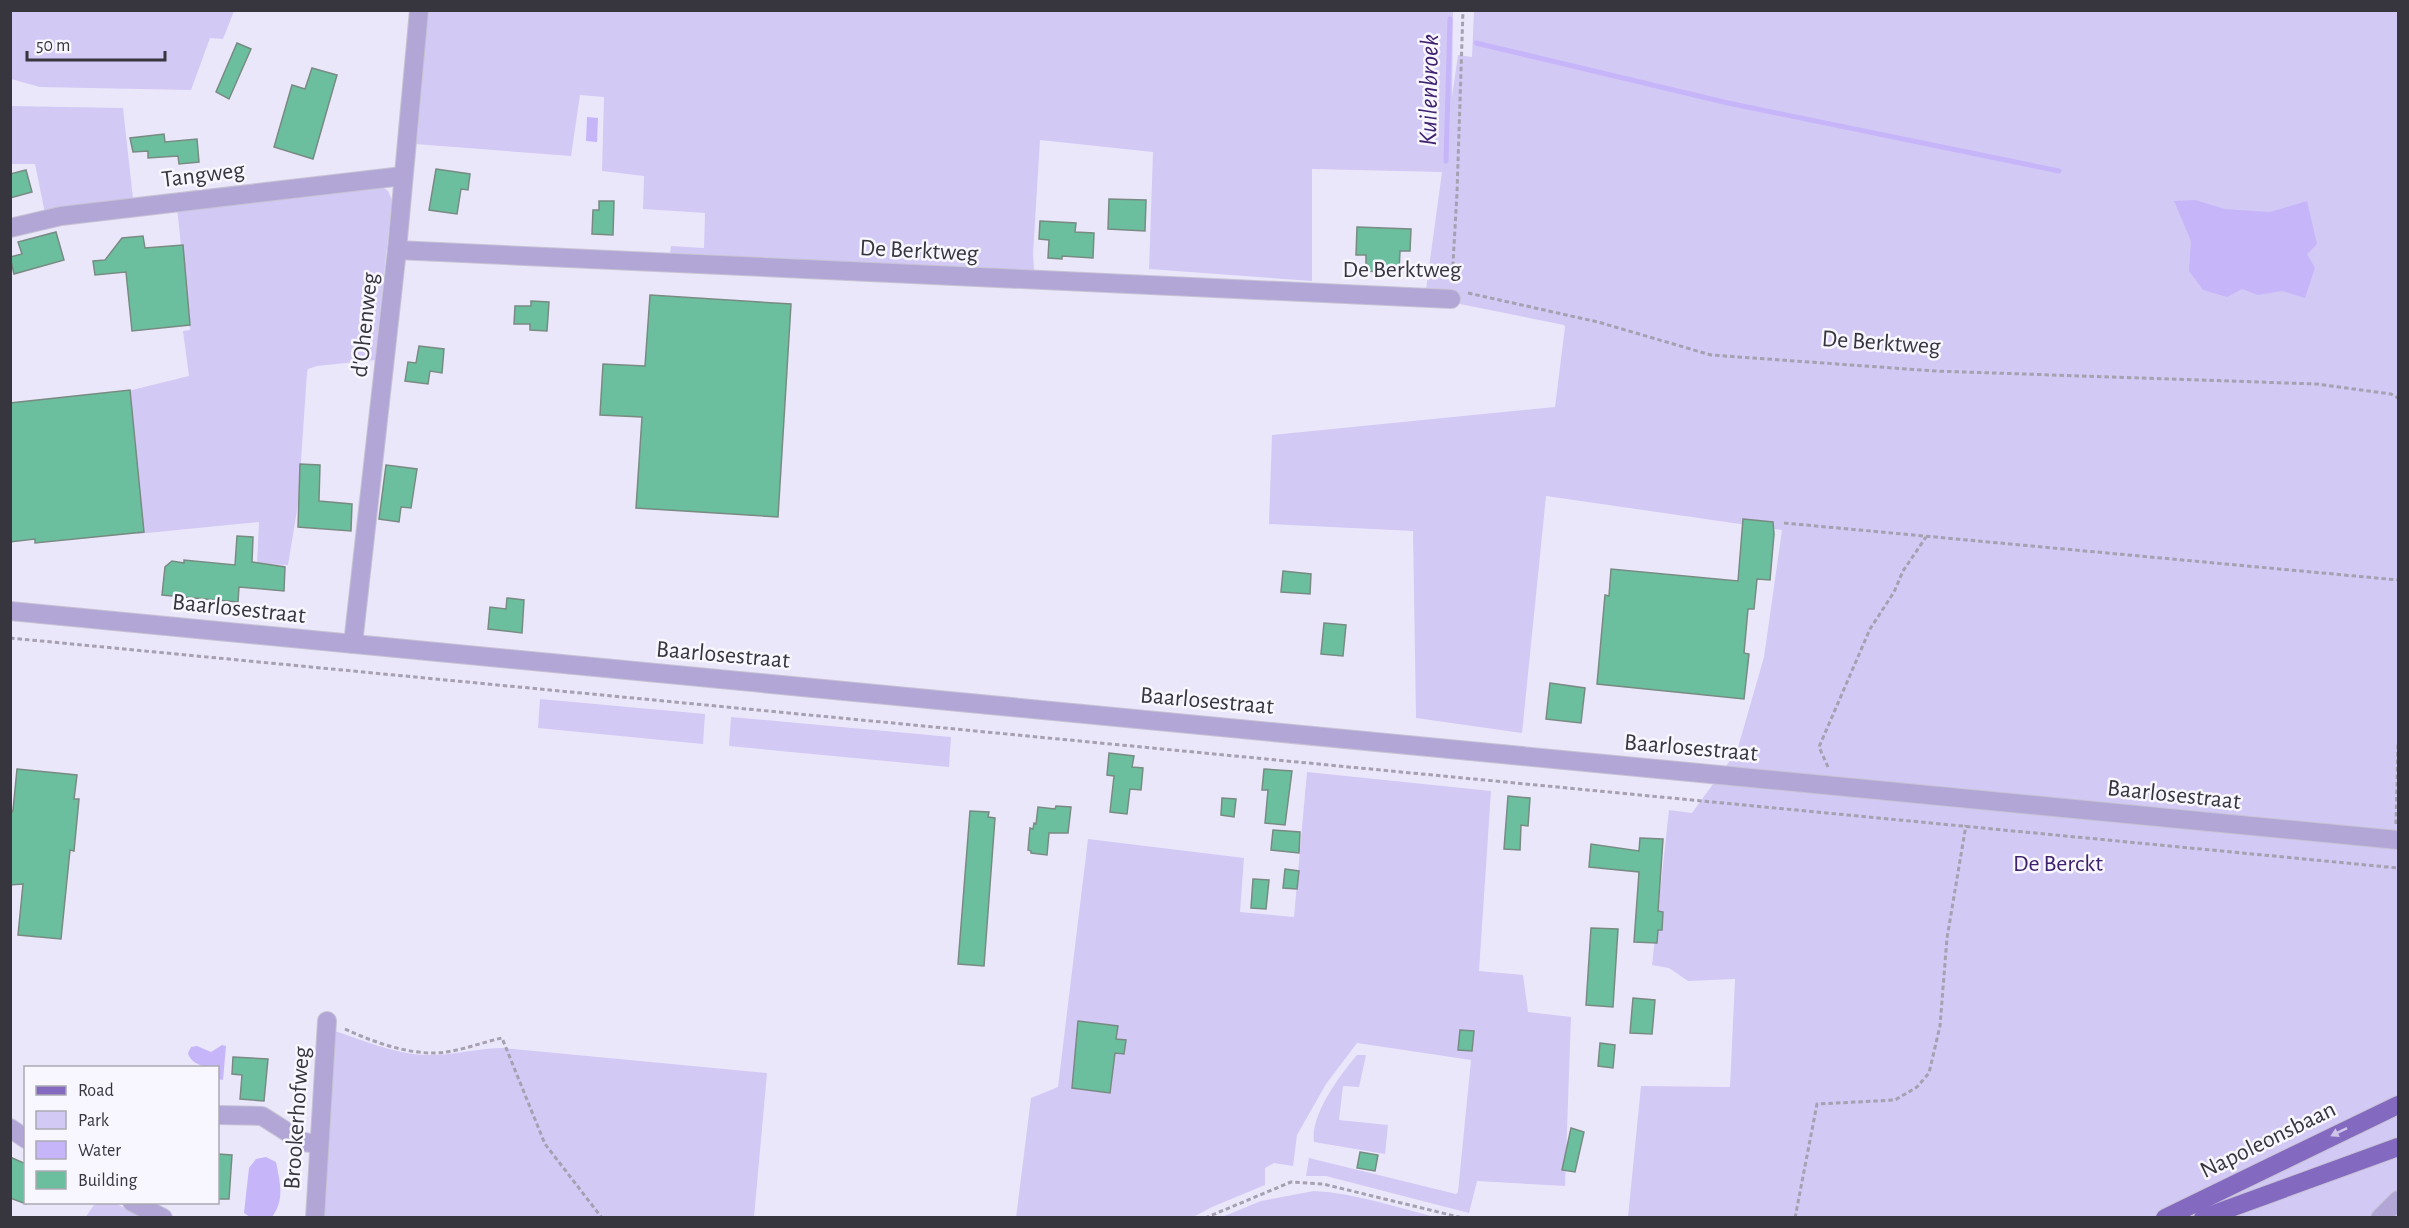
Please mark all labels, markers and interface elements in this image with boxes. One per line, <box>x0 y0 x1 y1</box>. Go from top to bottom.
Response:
scale bar <box>27 24 165 62</box>
water label: Kuilenbroek <box>1415 34 1443 146</box>
text: 50 m <box>36 37 70 55</box>
street label: Tangweg <box>160 158 246 192</box>
street label: De Berktweg <box>859 236 979 266</box>
street label: De Berktweg <box>1343 258 1462 282</box>
street label: d'Ohenweg <box>348 271 382 379</box>
street label: De Berktweg <box>1821 327 1941 359</box>
street label: Baarlosestraat <box>171 590 307 628</box>
street label: Baarlosestraat <box>655 637 791 673</box>
street label: Baarlosestraat <box>1139 683 1275 719</box>
street label: Baarlosestraat <box>1623 730 1759 766</box>
street label: Baarlosestraat <box>2106 776 2242 814</box>
park label: De Berckt <box>2013 852 2103 876</box>
street label: Brookerhofweg <box>280 1045 314 1190</box>
legend <box>24 1066 219 1204</box>
text: Road <box>78 1082 114 1100</box>
street label: Napoleonsbaan <box>2196 1097 2340 1183</box>
text: Park <box>78 1112 110 1130</box>
one-way arrow <box>2331 1127 2348 1136</box>
text: Water <box>78 1142 121 1160</box>
text: Building <box>78 1172 138 1190</box>

